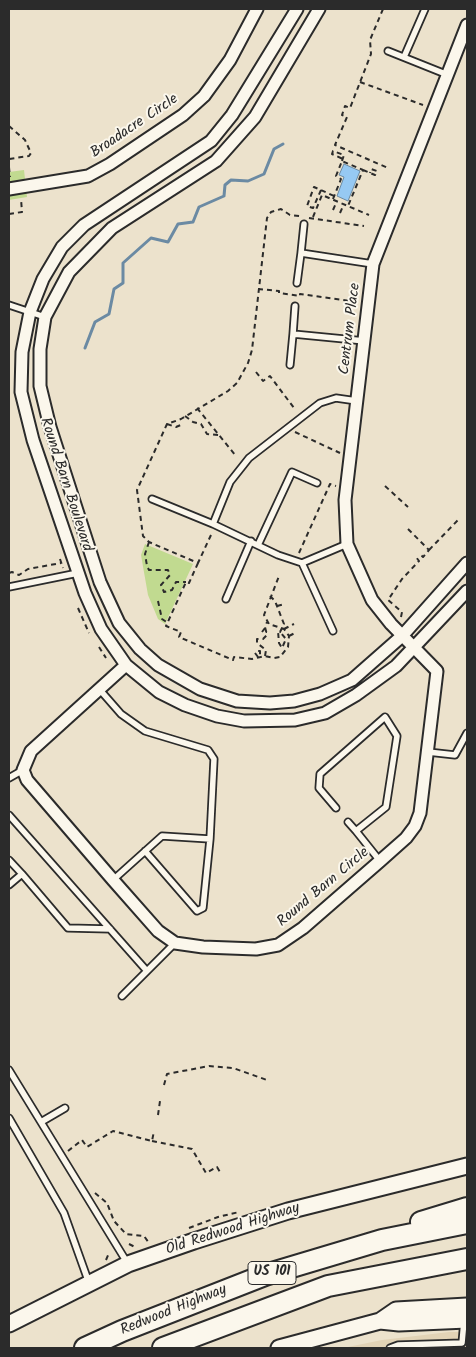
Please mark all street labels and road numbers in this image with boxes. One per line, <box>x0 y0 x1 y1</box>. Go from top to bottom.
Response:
street label: Broadacre Circle <box>88 91 182 163</box>
street label: Centrum Place <box>336 282 366 376</box>
street label: Round Barn Boulevard <box>35 416 95 554</box>
street label: Round Barn Circle <box>274 844 374 932</box>
street label: Old Redwood Highway <box>164 1200 302 1260</box>
road number: US 101 <box>248 1262 296 1284</box>
street label: Redwood Highway <box>118 1281 230 1341</box>

